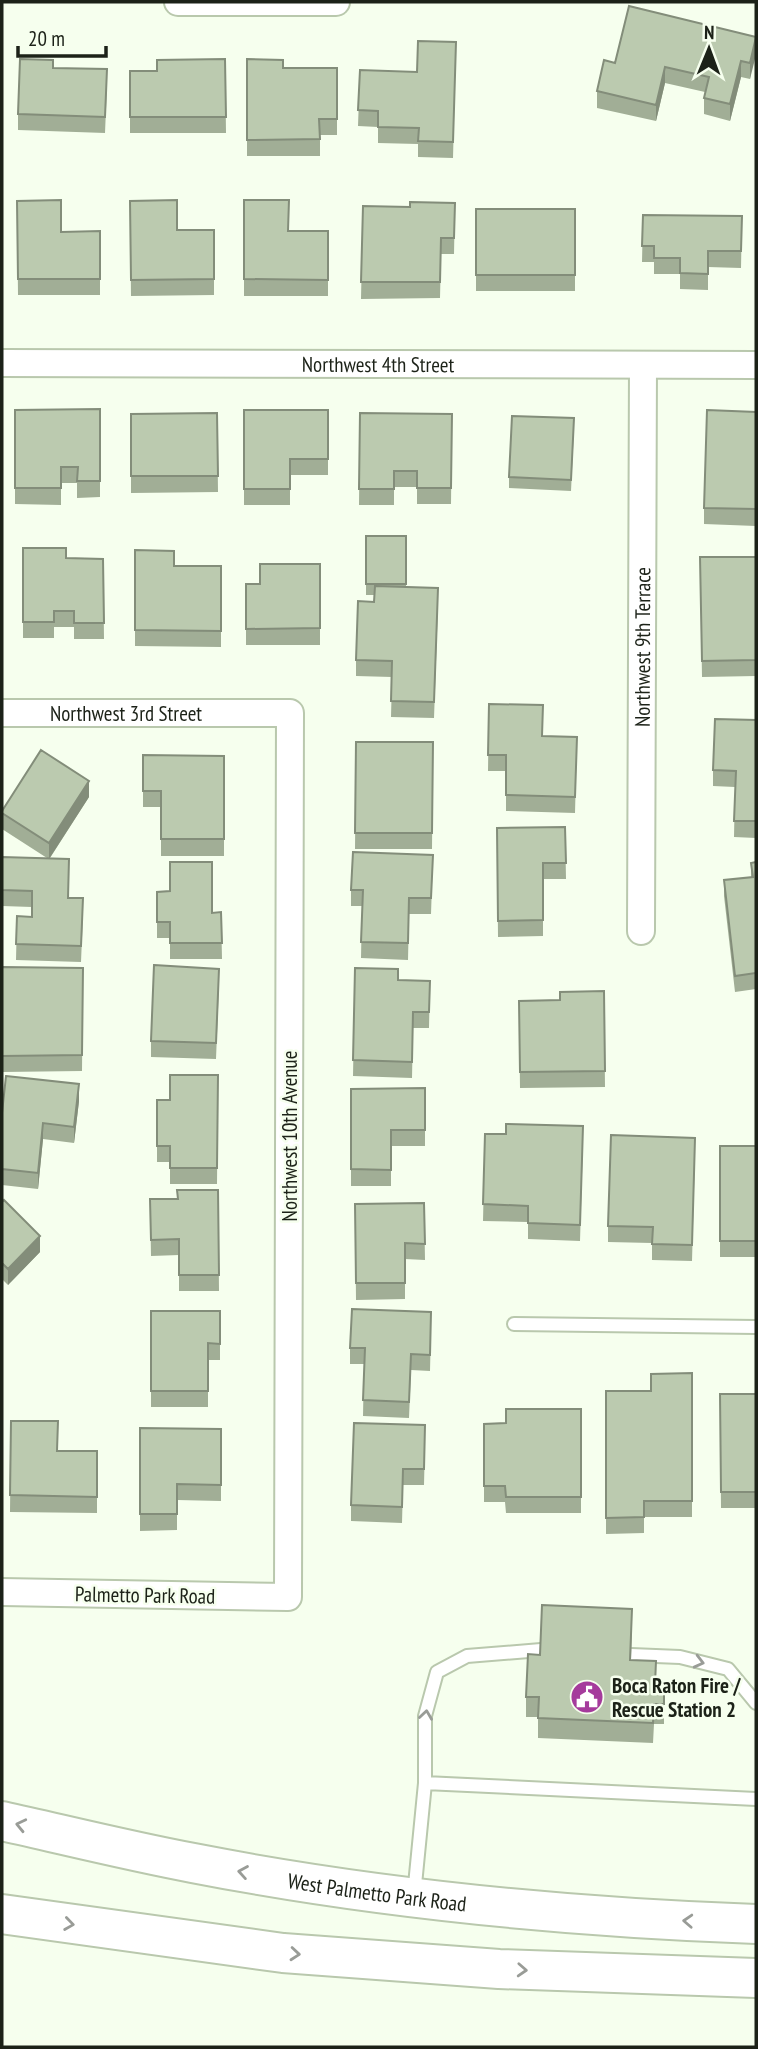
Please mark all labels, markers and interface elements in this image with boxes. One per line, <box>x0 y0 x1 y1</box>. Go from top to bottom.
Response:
scale bar <box>18 14 105 58</box>
north arrow <box>674 14 744 84</box>
text: N <box>704 20 715 44</box>
text: 20 m <box>28 25 65 52</box>
street label: Northwest 4th Street <box>302 350 454 378</box>
street label: Northwest 9th Terrace <box>628 567 656 727</box>
street label: Northwest 3rd Street <box>50 700 202 727</box>
street label: Northwest 10th Avenue <box>276 1051 303 1221</box>
street label: Palmetto Park Road <box>75 1580 215 1610</box>
one-way arrow <box>692 1654 704 1668</box>
place label: Boca Raton Fire / Rescue Station 2 <box>612 1672 741 1723</box>
public building icon: Boca Raton Fire / Rescue Station 2 <box>568 1678 606 1716</box>
one-way arrow <box>419 1709 434 1721</box>
one-way arrow <box>15 1818 27 1833</box>
one-way arrow <box>237 1865 249 1880</box>
street label: West Palmetto Park Road <box>286 1867 468 1917</box>
one-way arrow <box>682 1914 693 1929</box>
one-way arrow <box>63 1917 75 1932</box>
one-way arrow <box>290 1946 301 1961</box>
one-way arrow <box>516 1962 527 1977</box>

